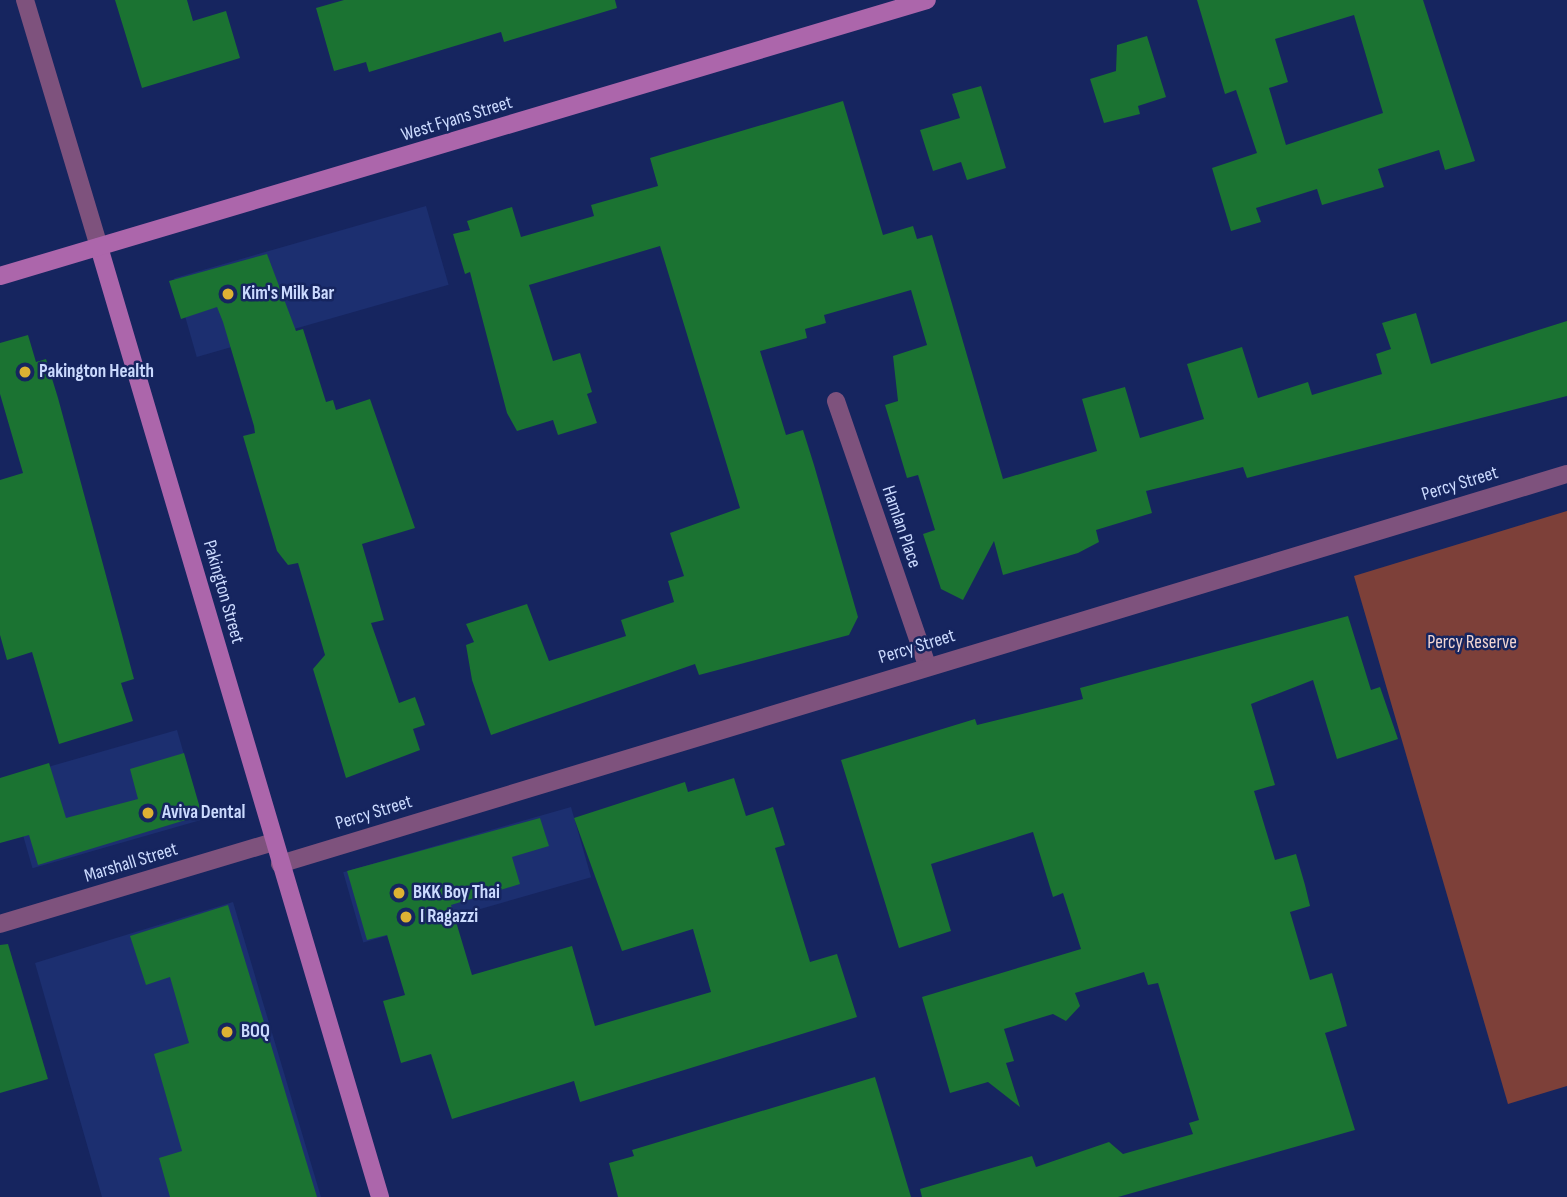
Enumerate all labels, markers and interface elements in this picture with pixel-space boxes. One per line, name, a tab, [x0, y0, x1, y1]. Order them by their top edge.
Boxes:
street label: West Fyans Street	[399, 91, 515, 147]
place label: Kim's Milk Bar	[242, 283, 334, 305]
marker: Kim's Milk Bar	[220, 286, 236, 302]
place label: Pakington Health	[39, 361, 154, 383]
marker: Pakington Health	[17, 364, 33, 380]
street label: Percy Street	[1419, 462, 1501, 506]
street label: Hamlan Place	[876, 483, 926, 571]
street label: Pakington Street	[197, 538, 249, 646]
street label: Percy Street	[876, 625, 958, 669]
park label: Percy Reserve	[1427, 632, 1517, 654]
street label: Percy Street	[333, 791, 415, 835]
place label: Aviva Dental	[162, 802, 245, 824]
marker: Aviva Dental	[140, 805, 156, 821]
street label: Marshall Street	[82, 838, 180, 888]
place label: BKK Boy Thai	[413, 882, 500, 904]
marker: BKK Boy Thai	[391, 885, 407, 901]
place label: I Ragazzi	[420, 906, 478, 928]
marker: I Ragazzi	[398, 909, 414, 925]
place label: BOQ	[241, 1021, 270, 1043]
marker: BOQ	[219, 1024, 235, 1040]

